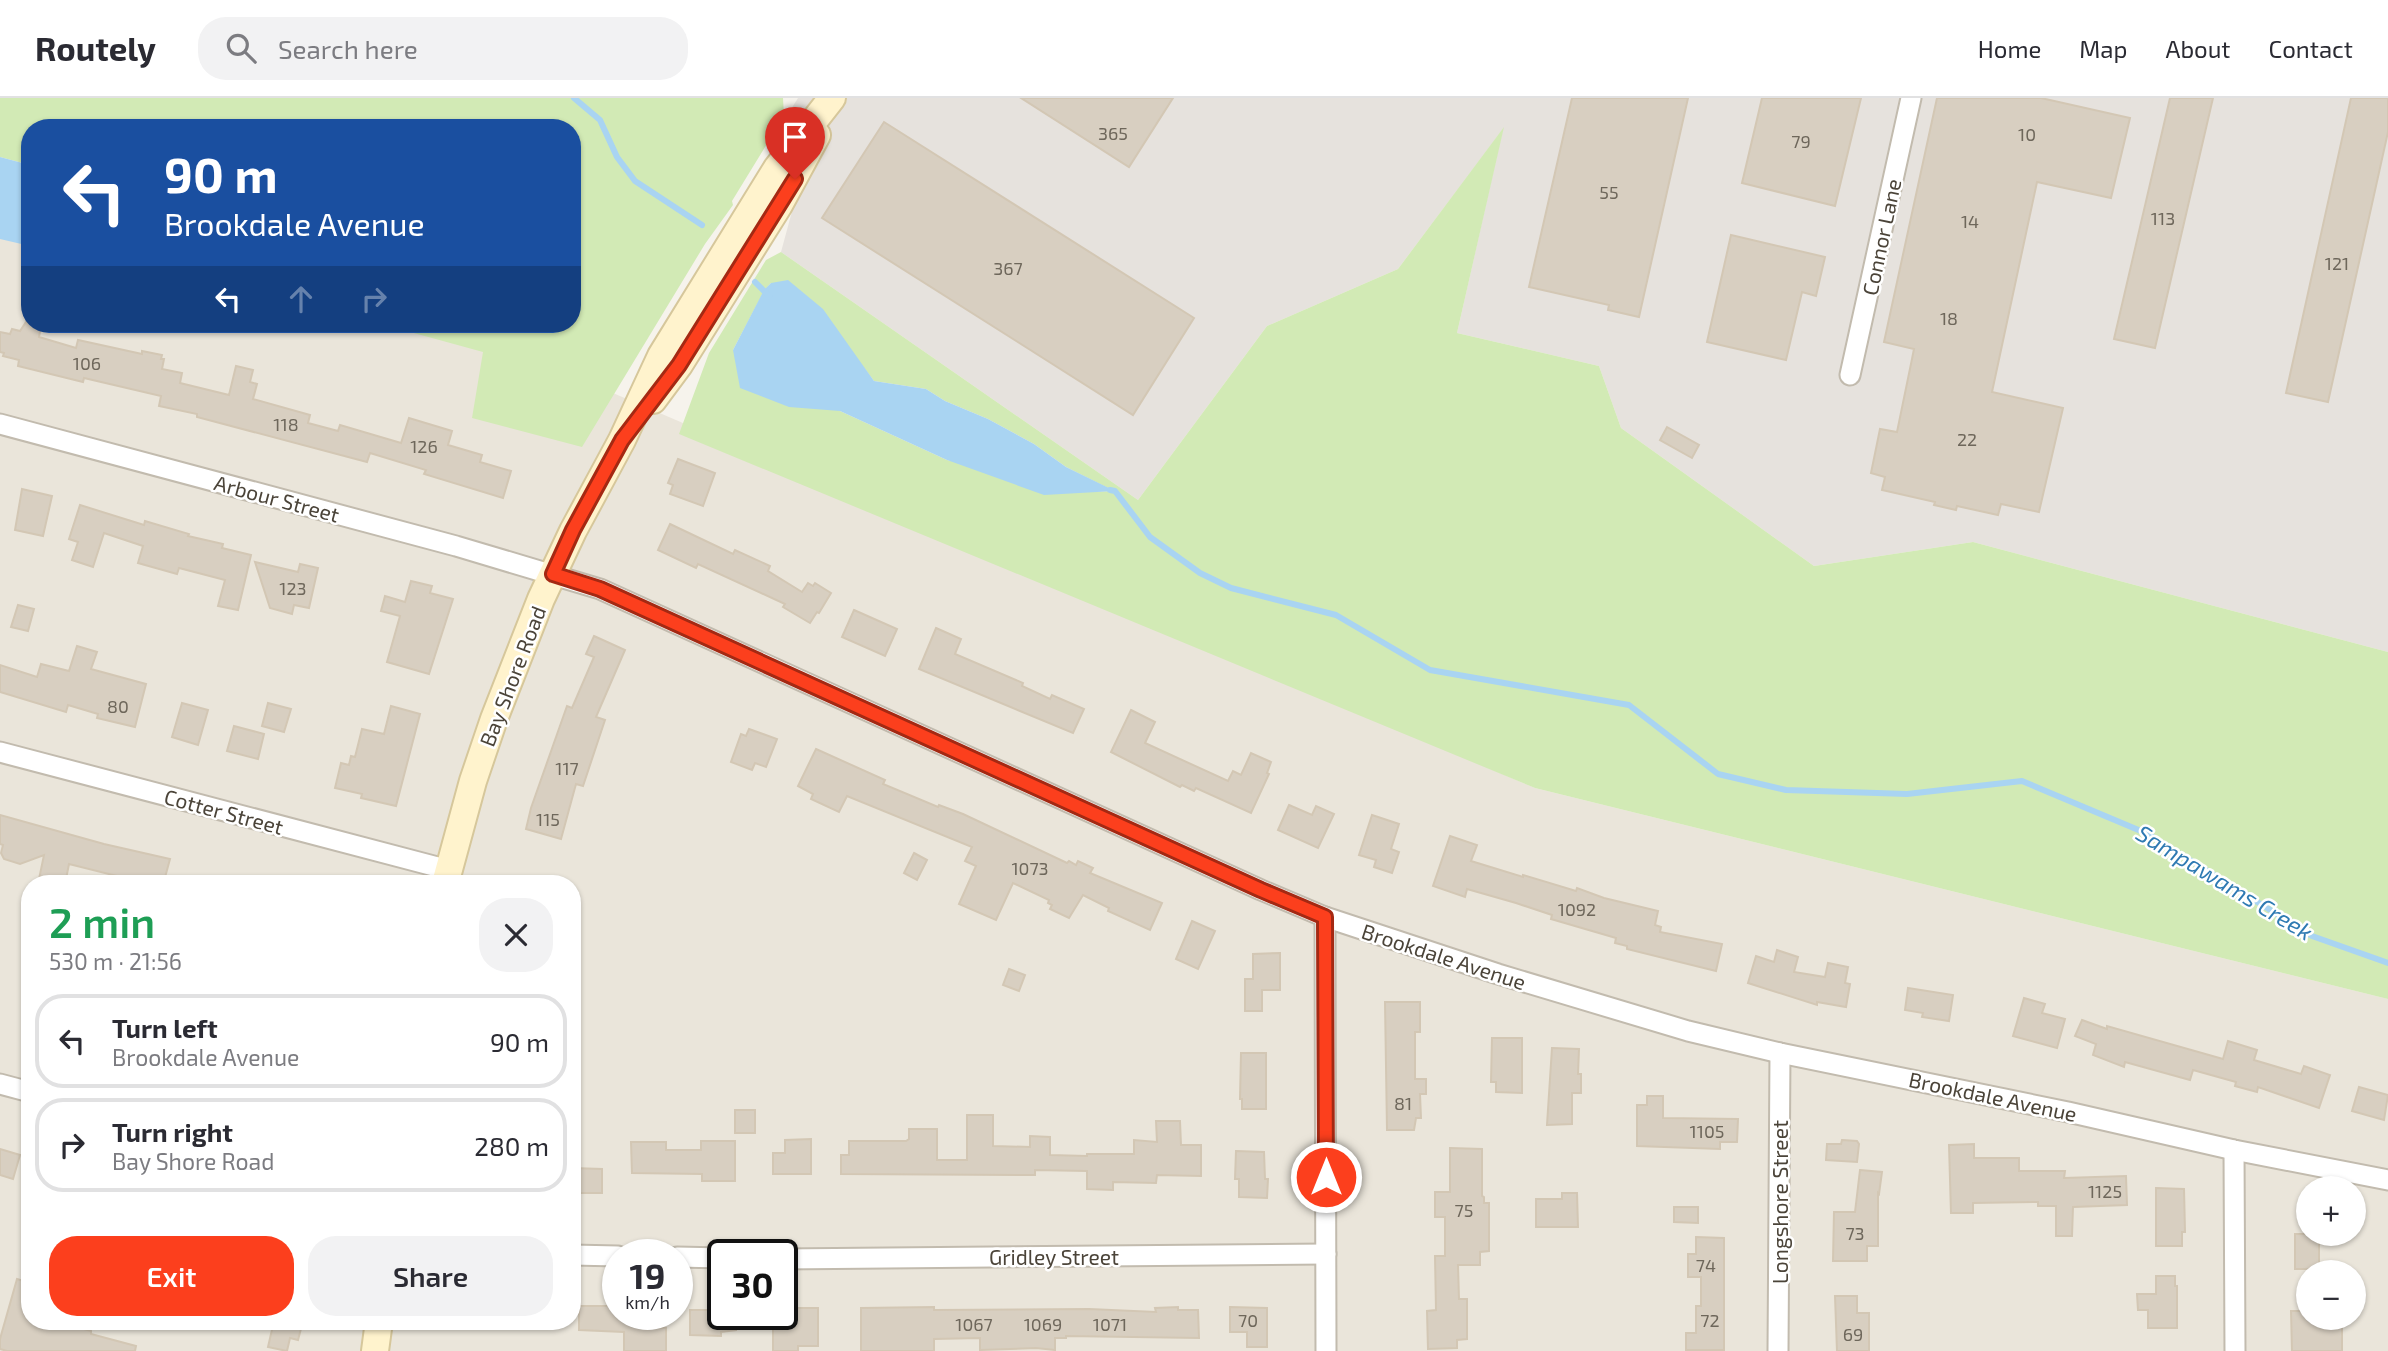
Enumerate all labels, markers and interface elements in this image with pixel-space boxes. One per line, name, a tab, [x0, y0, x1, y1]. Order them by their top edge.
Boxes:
search box	[198, 17, 688, 80]
text: Routely	[35, 28, 156, 68]
icon: search	[222, 29, 260, 67]
text: Search here	[278, 33, 418, 64]
text: Home	[1978, 34, 2041, 63]
text: Map	[2079, 34, 2127, 63]
text: About	[2165, 34, 2231, 63]
text: Contact	[2269, 34, 2353, 63]
pin	[765, 107, 825, 179]
icon: arrive	[776, 118, 814, 156]
house number: 365	[1098, 122, 1128, 144]
house number: 10	[2018, 123, 2036, 145]
house number: 79	[1791, 130, 1811, 152]
text: 90 m	[164, 144, 278, 203]
icon: left	[49, 147, 140, 238]
street label: Connor Lane	[1856, 176, 1906, 298]
house number: 55	[1599, 181, 1619, 203]
text: Brookdale Avenue	[164, 204, 425, 242]
house number: 113	[2151, 207, 2175, 229]
house number: 14	[1961, 210, 1979, 232]
house number: 121	[2325, 252, 2349, 274]
house number: 367	[993, 257, 1023, 279]
icon: left	[209, 280, 247, 318]
icon: ahead	[282, 280, 320, 318]
icon: right	[355, 280, 393, 318]
house number: 18	[1940, 307, 1958, 329]
house number: 106	[73, 352, 101, 374]
house number: 118	[273, 413, 299, 435]
house number: 22	[1957, 428, 1977, 450]
house number: 126	[410, 435, 438, 457]
street label: Arbour Street	[212, 469, 342, 527]
house number: 123	[279, 577, 307, 599]
street label: Bay Shore Road	[474, 602, 550, 750]
house number: 80	[107, 695, 129, 717]
house number: 117	[555, 757, 579, 779]
street label: Cotter Street	[162, 783, 286, 839]
house number: 115	[536, 808, 560, 830]
water label: Sampawams Creek	[2132, 818, 2318, 946]
house number: 1073	[1011, 857, 1049, 879]
text: 2 min	[49, 896, 155, 946]
button: close	[479, 898, 553, 972]
house number: 1092	[1558, 898, 1596, 920]
street label: Brookdale Avenue	[1359, 918, 1529, 994]
text: 530 m · 21:56	[49, 947, 182, 975]
text: Turn left	[112, 1012, 218, 1043]
icon: left	[53, 1022, 91, 1060]
text: 90 m	[490, 1026, 549, 1057]
text: Brookdale Avenue	[112, 1043, 299, 1071]
street label: Brookdale Avenue	[1907, 1066, 2079, 1126]
house number: 81	[1394, 1092, 1412, 1114]
text: Turn right	[112, 1116, 233, 1147]
house number: 1105	[1690, 1120, 1724, 1142]
street label: Longshore Street	[1767, 1120, 1792, 1284]
icon: right	[53, 1126, 91, 1164]
text: 280 m	[474, 1130, 549, 1161]
position arrow	[1289, 1140, 1363, 1214]
text: Bay Shore Road	[112, 1147, 274, 1175]
map controls	[2296, 1176, 2366, 1330]
button: +	[2296, 1176, 2366, 1246]
house number: 1125	[2088, 1180, 2122, 1202]
house number: 75	[1455, 1199, 1473, 1221]
house number: 73	[1845, 1222, 1865, 1244]
button: Exit	[49, 1236, 294, 1316]
button: Share	[308, 1236, 553, 1316]
speed limit sign: 30	[707, 1239, 798, 1330]
street label: Gridley Street	[989, 1244, 1119, 1269]
text: 19	[630, 1254, 665, 1296]
house number: 74	[1696, 1254, 1716, 1276]
button: −	[2296, 1260, 2366, 1330]
text: km/h	[625, 1291, 670, 1313]
house number: 70	[1238, 1309, 1258, 1331]
house number: 72	[1700, 1309, 1720, 1331]
house number: 1067	[955, 1313, 993, 1335]
house number: 1069	[1024, 1313, 1062, 1335]
house number: 1071	[1093, 1313, 1127, 1335]
house number: 69	[1843, 1323, 1863, 1345]

